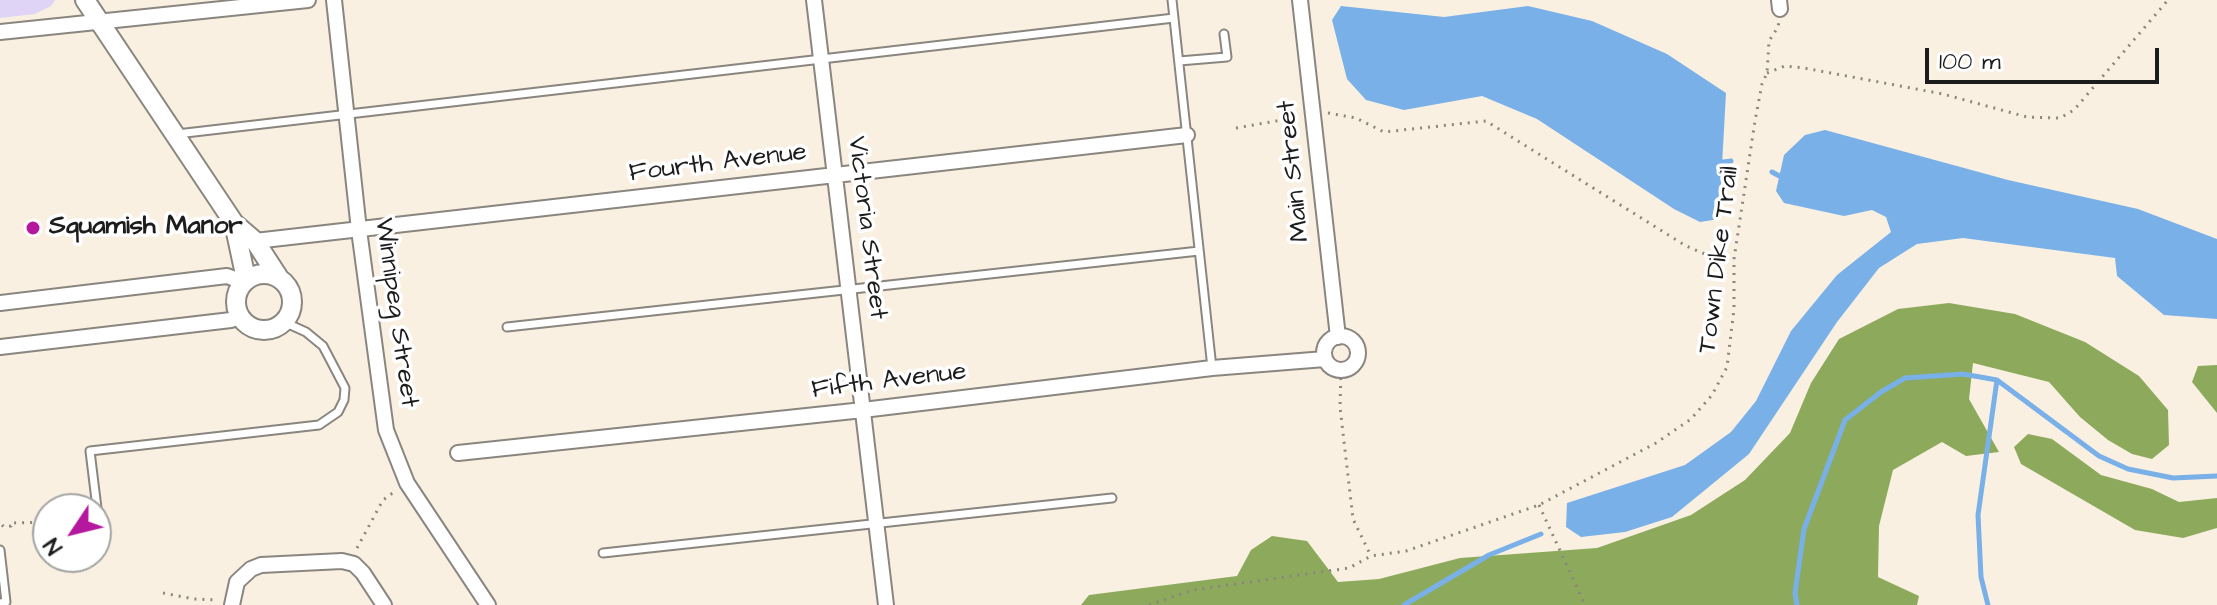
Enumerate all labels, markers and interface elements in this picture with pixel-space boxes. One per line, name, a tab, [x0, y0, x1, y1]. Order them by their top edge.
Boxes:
scale bar	[1929, 32, 2163, 82]
text: 100 m	[1939, 45, 2001, 79]
street label: Main Street	[1272, 99, 1318, 243]
street label: Victoria Street	[839, 135, 893, 321]
street label: Fourth Avenue	[628, 138, 808, 190]
street label: Town Dike Trail	[1693, 165, 1747, 355]
place label: Squamish Manor	[49, 212, 243, 244]
street label: Winnipeg Street	[366, 216, 424, 410]
marker: Squamish Manor	[24, 219, 42, 237]
street label: Fifth Avenue	[810, 357, 968, 407]
north arrow	[32, 493, 112, 573]
text: N	[37, 531, 70, 560]

